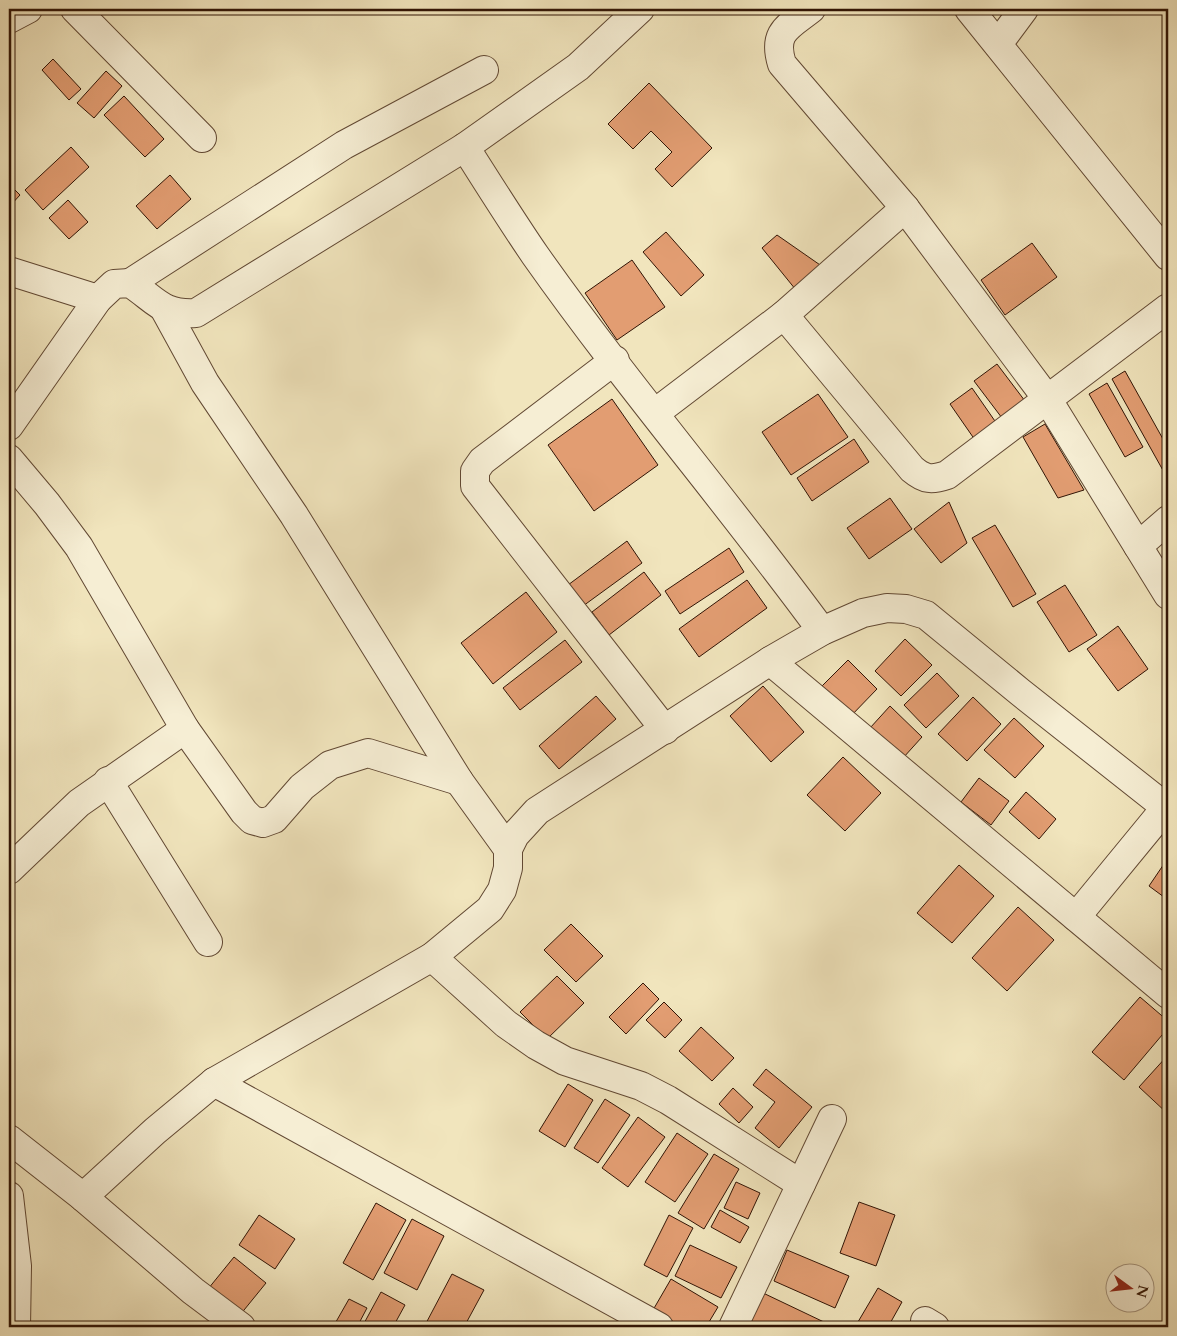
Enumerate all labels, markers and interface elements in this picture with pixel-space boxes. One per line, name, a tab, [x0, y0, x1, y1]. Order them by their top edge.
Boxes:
north arrow	[1104, 1264, 1154, 1314]
text: N	[1131, 1283, 1153, 1300]

